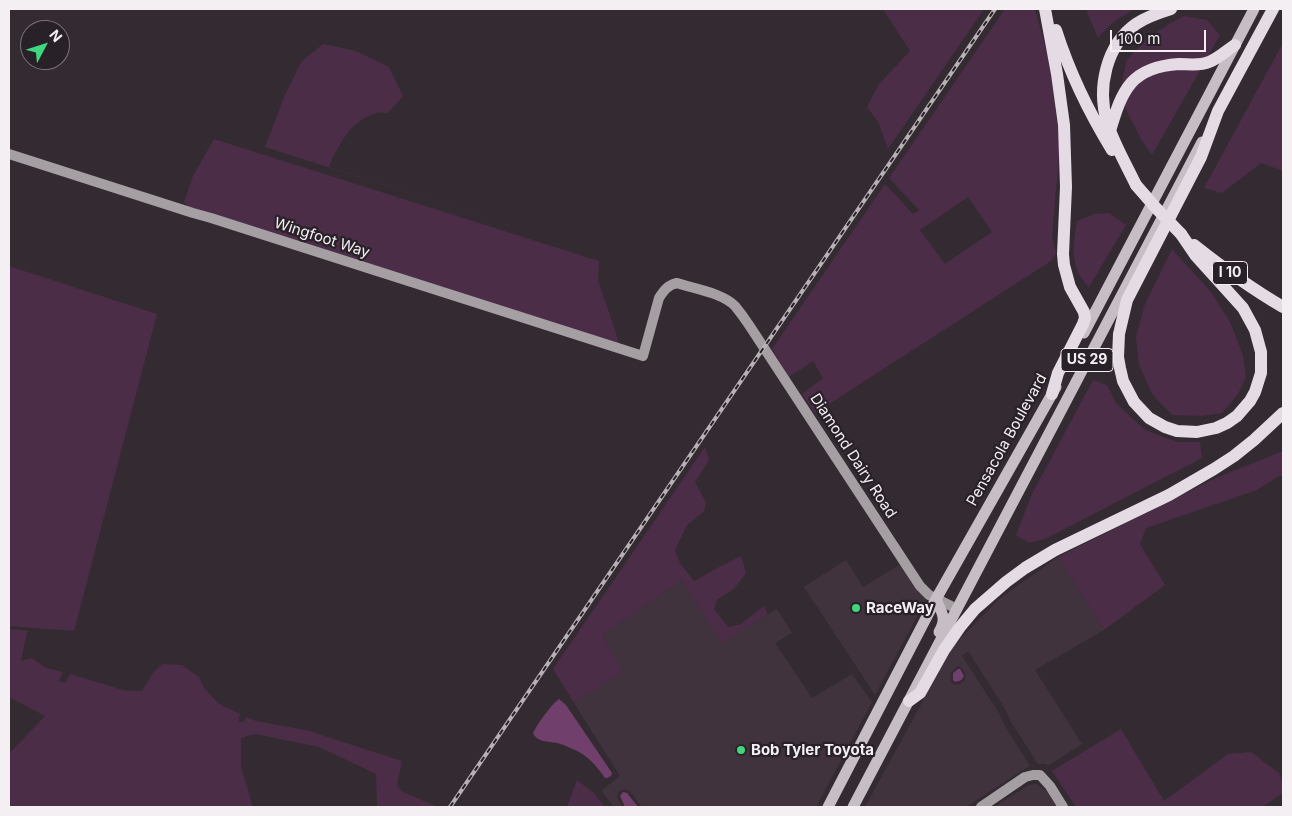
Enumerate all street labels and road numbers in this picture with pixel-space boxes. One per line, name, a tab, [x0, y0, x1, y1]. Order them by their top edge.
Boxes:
street label: Wingfoot Way	[272, 214, 372, 262]
road number: I 10	[1212, 262, 1248, 284]
road number: US 29	[1061, 348, 1113, 372]
street label: Pensacola Boulevard	[963, 371, 1051, 509]
street label: Diamond Dairy Road	[806, 390, 900, 522]

